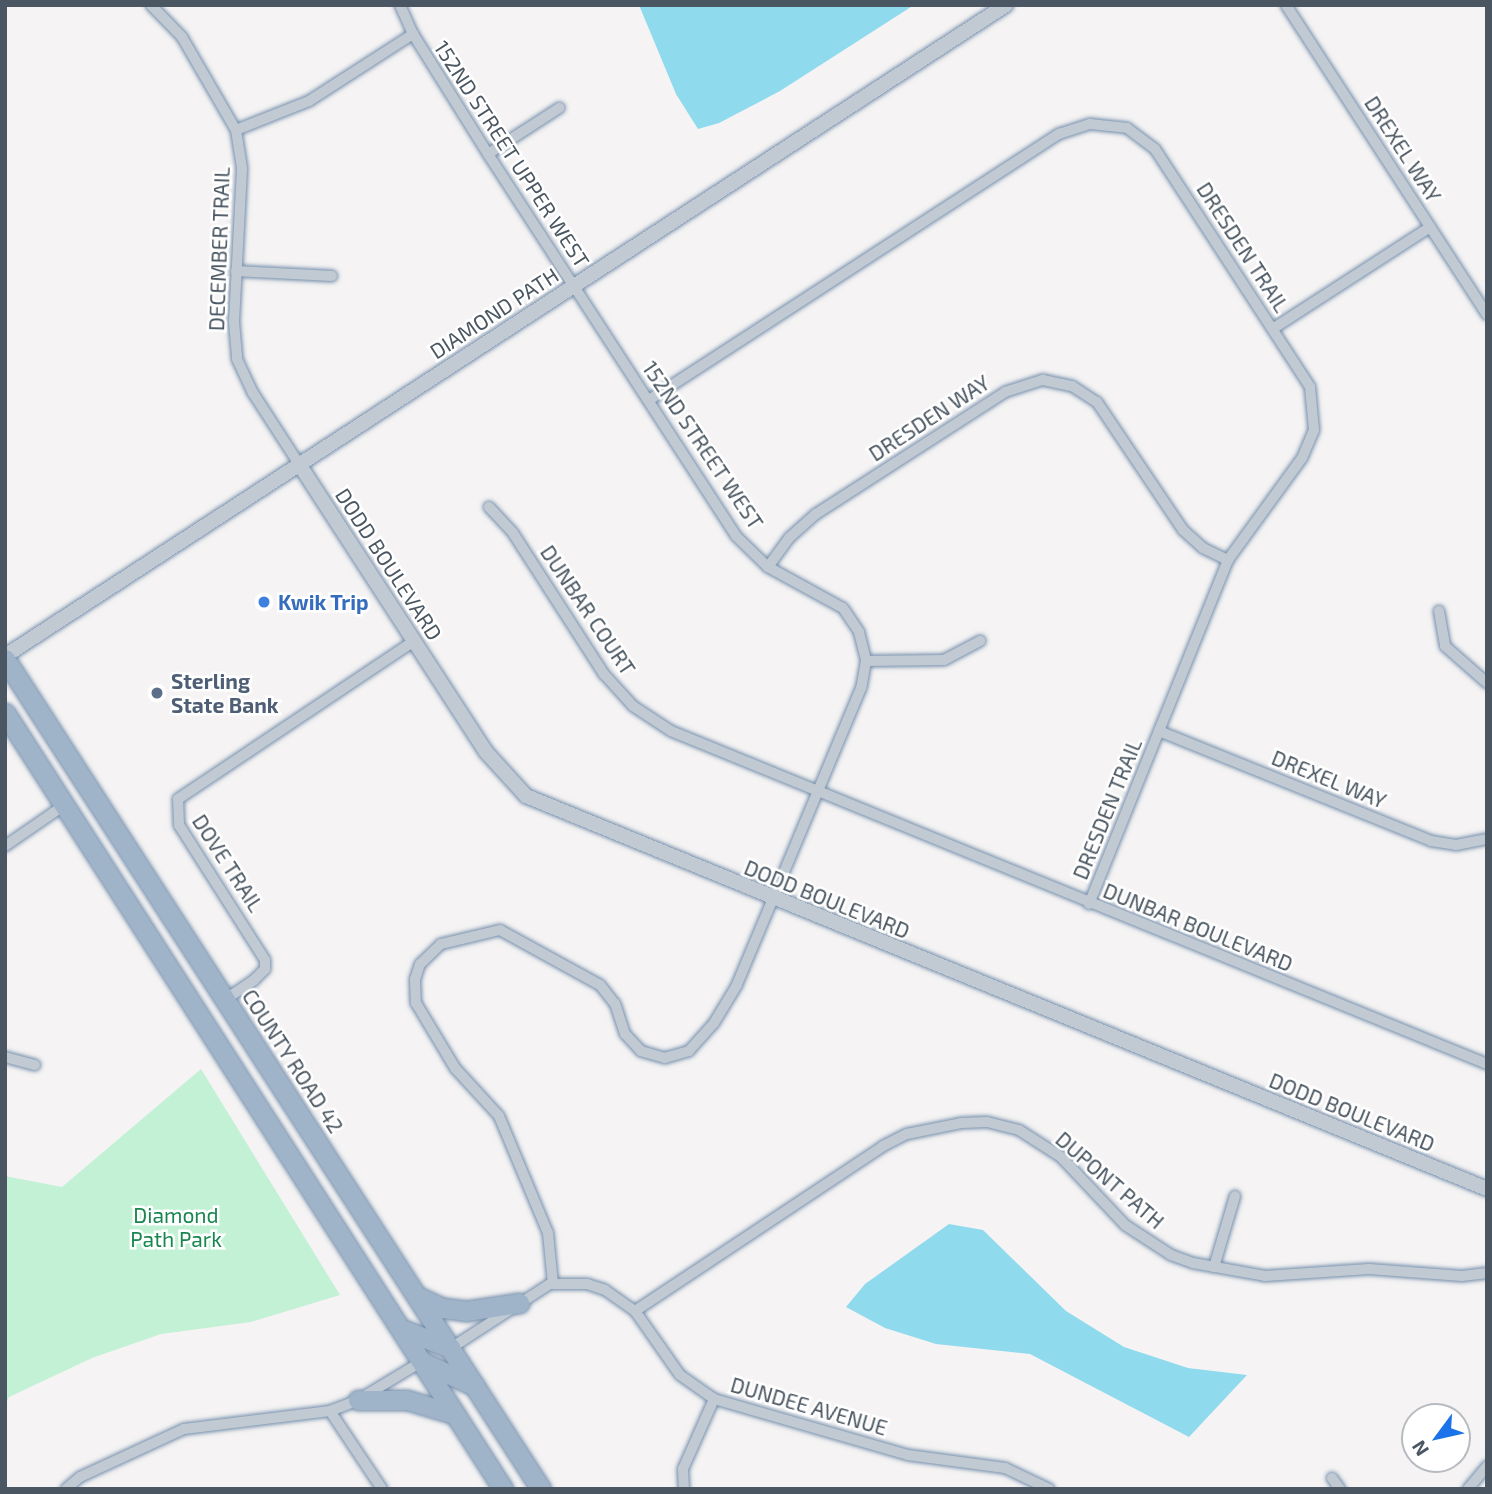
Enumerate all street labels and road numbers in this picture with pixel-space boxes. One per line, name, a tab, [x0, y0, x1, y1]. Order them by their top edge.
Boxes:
street label: 152ND STREET UPPER WEST	[429, 36, 595, 272]
street label: DREXEL WAY	[1359, 91, 1447, 207]
street label: DECEMBER TRAIL	[204, 166, 234, 332]
street label: DRESDEN TRAIL	[1192, 177, 1294, 317]
street label: DIAMOND PATH	[425, 262, 563, 364]
street label: 152ND STREET WEST	[637, 356, 769, 534]
street label: DRESDEN WAY	[864, 370, 994, 466]
street label: DODD BOULEVARD	[330, 483, 448, 645]
street label: DUNBAR COURT	[535, 540, 641, 680]
street label: DRESDEN TRAIL	[1067, 735, 1147, 883]
street label: DREXEL WAY	[1268, 744, 1390, 814]
street label: DOVE TRAIL	[187, 809, 269, 917]
street label: DODD BOULEVARD	[741, 854, 913, 944]
street label: DUNBAR BOULEVARD	[1100, 877, 1296, 977]
street label: COUNTY ROAD 42	[237, 984, 349, 1138]
street label: DODD BOULEVARD	[1266, 1067, 1438, 1157]
street label: DUPONT PATH	[1051, 1126, 1169, 1234]
street label: DUNDEE AVENUE	[728, 1372, 890, 1440]

